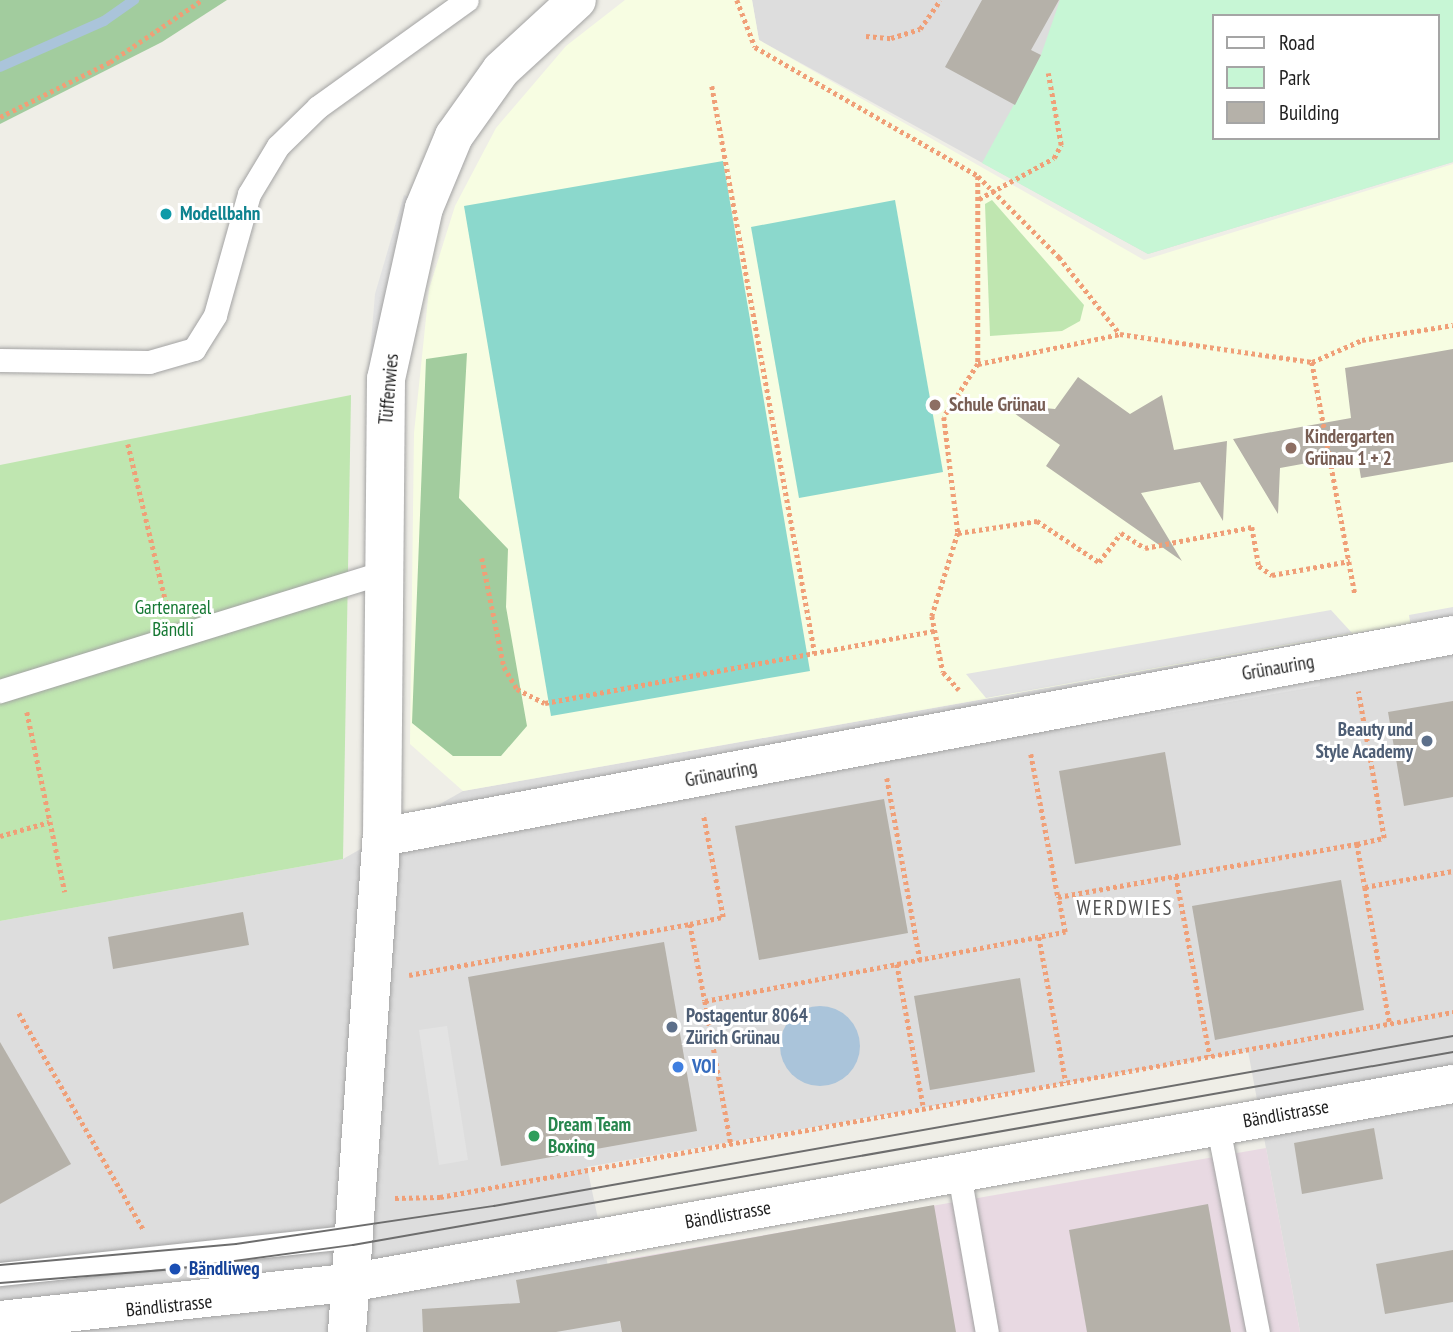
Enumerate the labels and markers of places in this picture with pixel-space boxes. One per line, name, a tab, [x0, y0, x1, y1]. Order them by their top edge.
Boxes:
place label: Modellbahn	[180, 203, 260, 225]
marker: Modellbahn	[158, 206, 174, 222]
place label: Schule Grünau	[949, 394, 1046, 416]
marker: Schule Grünau	[927, 397, 943, 413]
place label: Kindergarten Grünau 1 + 2	[1305, 426, 1394, 470]
marker: Kindergarten Grünau 1 + 2	[1283, 440, 1299, 456]
place label: Beauty und Style Academy	[1315, 719, 1413, 763]
marker: Beauty und Style Academy	[1419, 733, 1435, 749]
place label: Postagentur 8064 Zürich Grünau	[686, 1005, 808, 1049]
marker: Postagentur 8064 Zürich Grünau	[664, 1019, 680, 1035]
place label: VOI	[692, 1056, 716, 1078]
marker: VOI	[670, 1059, 686, 1075]
place label: Dream Team Boxing	[548, 1114, 632, 1158]
marker: Dream Team Boxing	[526, 1128, 542, 1144]
place label: Bändliweg	[189, 1258, 260, 1280]
marker: Bändliweg	[167, 1261, 183, 1277]

